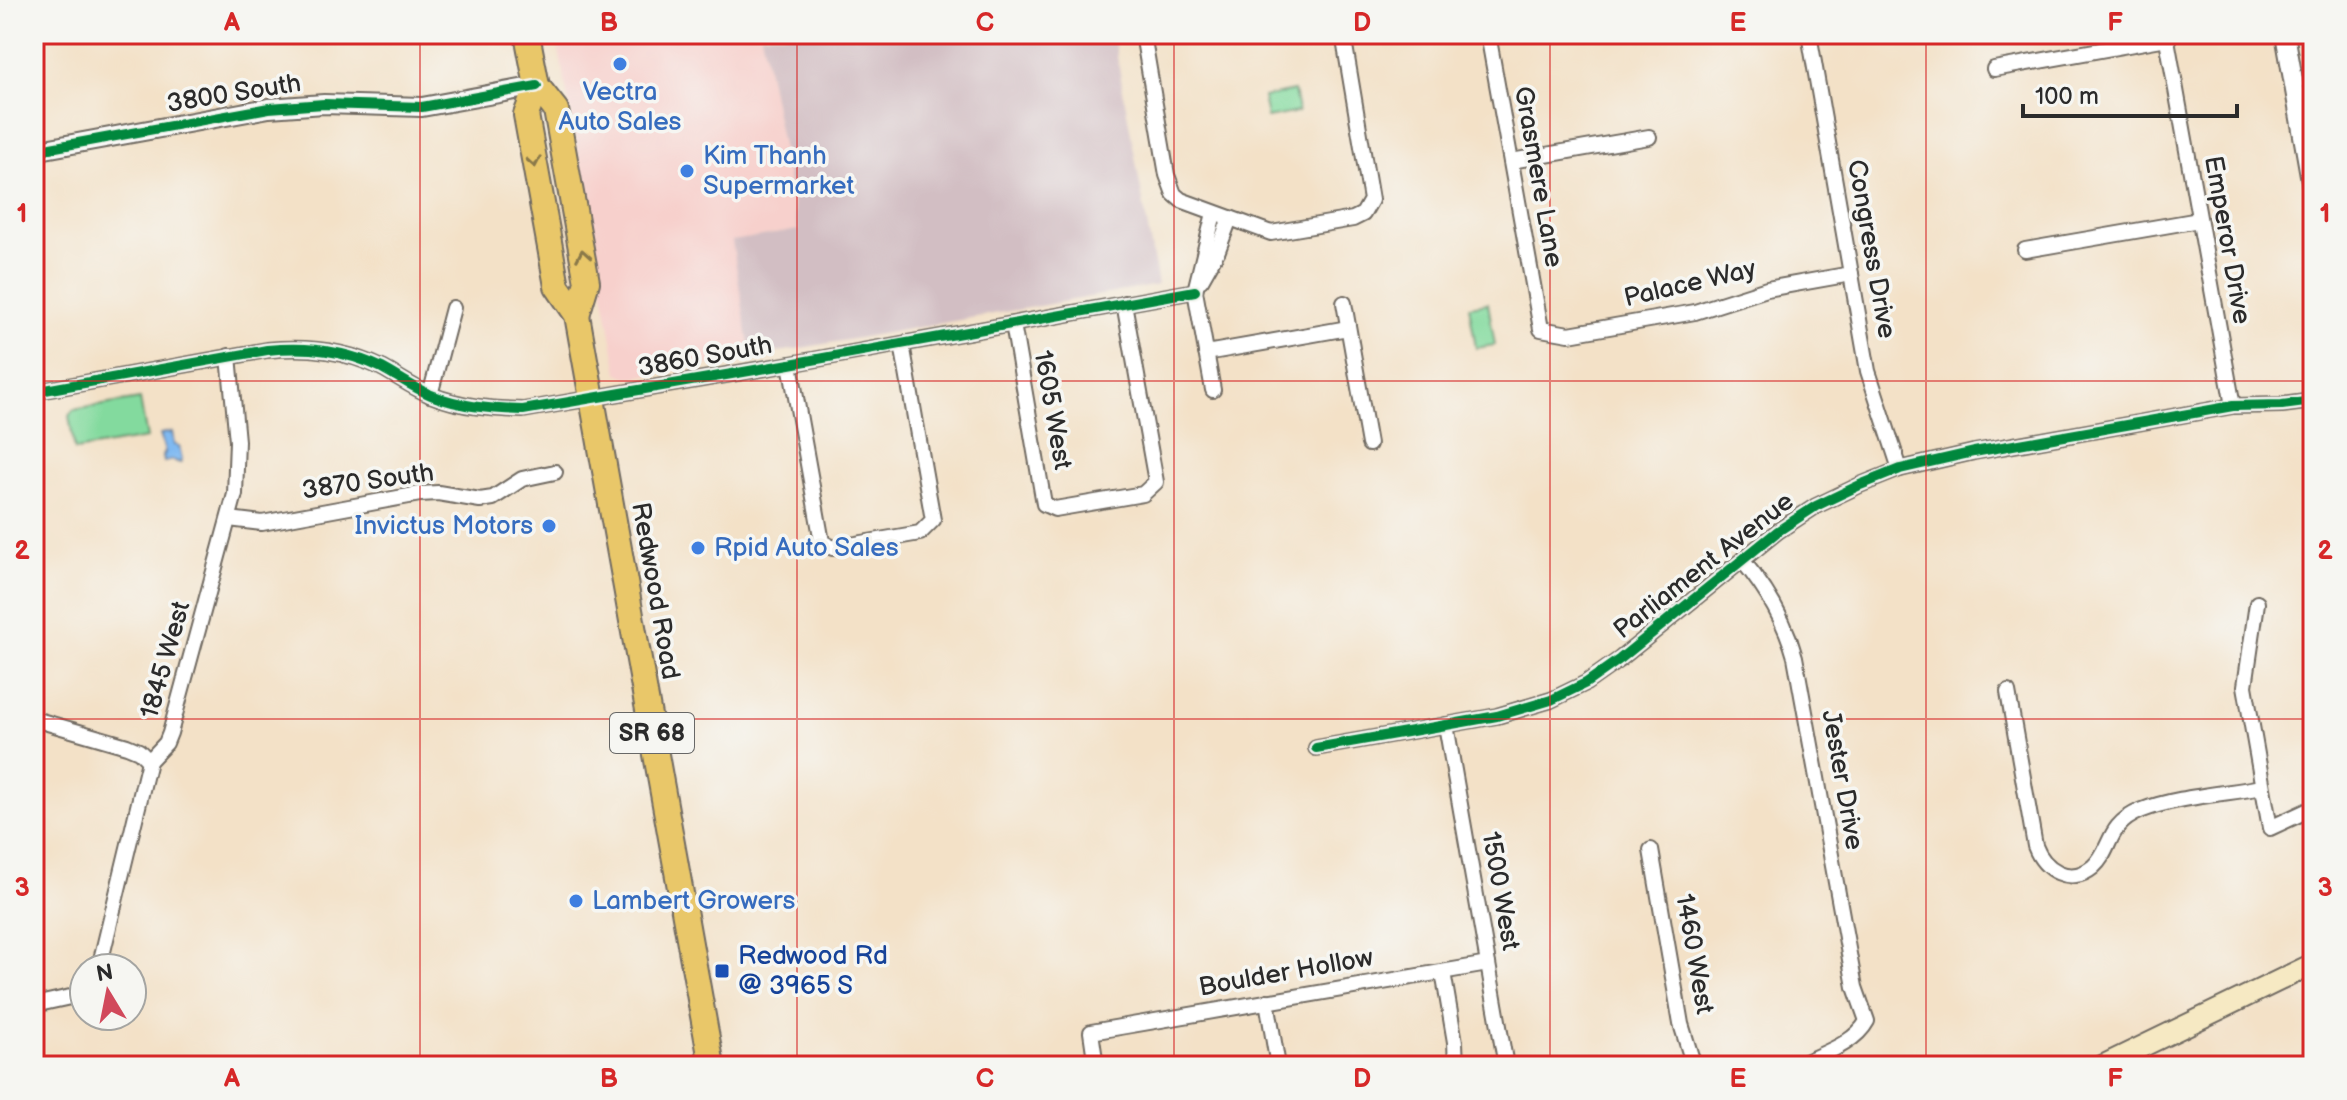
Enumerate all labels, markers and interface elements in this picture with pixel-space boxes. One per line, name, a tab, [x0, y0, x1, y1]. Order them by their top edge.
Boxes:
text: A	[223, 8, 240, 39]
text: B	[600, 8, 618, 39]
text: C	[976, 8, 994, 39]
text: D	[1353, 8, 1371, 39]
text: E	[1730, 8, 1747, 39]
text: F	[2107, 8, 2123, 39]
marker: Vectra Auto Sales	[611, 55, 629, 73]
street label: 3800 South	[165, 68, 303, 120]
scale bar	[2023, 68, 2237, 118]
place label: Vectra Auto Sales	[559, 77, 682, 138]
text: 100 m	[2035, 82, 2099, 111]
street label: Grasmere Lane	[1507, 84, 1569, 270]
place label: Kim Thanh Supermarket	[703, 141, 854, 202]
street label: Emperor Drive	[2197, 153, 2257, 327]
one-way arrow	[525, 155, 542, 168]
street label: Congress Drive	[1840, 157, 1902, 341]
marker: Kim Thanh Supermarket	[678, 162, 696, 180]
text: 1	[17, 199, 27, 230]
text: 1	[2320, 199, 2330, 230]
one-way arrow	[575, 248, 592, 262]
street label: Palace Way	[1621, 254, 1759, 314]
street label: 3860 South	[635, 330, 775, 384]
street label: 1605 West	[1026, 348, 1078, 472]
street label: 3870 South	[300, 457, 436, 507]
street label: Parliament Avenue	[1608, 486, 1800, 646]
street label: Redwood Road	[624, 500, 686, 682]
place label: Invictus Motors	[355, 511, 533, 542]
marker: Invictus Motors	[540, 517, 558, 535]
place label: Rpid Auto Sales	[714, 533, 899, 564]
text: 2	[14, 536, 30, 567]
text: 2	[2317, 536, 2333, 567]
marker: Rpid Auto Sales	[689, 539, 707, 557]
street label: 1845 West	[134, 598, 198, 722]
street label: Jester Drive	[1814, 708, 1870, 852]
road number: SR 68	[610, 713, 694, 753]
street label: 1500 West	[1474, 829, 1526, 953]
text: 3	[14, 873, 30, 904]
text: 3	[2317, 873, 2333, 904]
place label: Lambert Growers	[592, 886, 795, 917]
street label: 1460 West	[1668, 891, 1720, 1017]
marker: Lambert Growers	[567, 892, 585, 910]
place label: Redwood Rd @ 3965 S	[738, 941, 888, 1002]
street label: Boulder Hollow	[1196, 942, 1376, 1004]
north arrow	[68, 952, 148, 1032]
text: N	[94, 959, 115, 989]
marker: Redwood Rd @ 3965 S	[713, 962, 731, 980]
text: A	[223, 1064, 240, 1095]
text: B	[600, 1064, 618, 1095]
text: C	[976, 1064, 994, 1095]
text: D	[1353, 1064, 1371, 1095]
text: E	[1730, 1064, 1747, 1095]
text: F	[2107, 1064, 2123, 1095]

